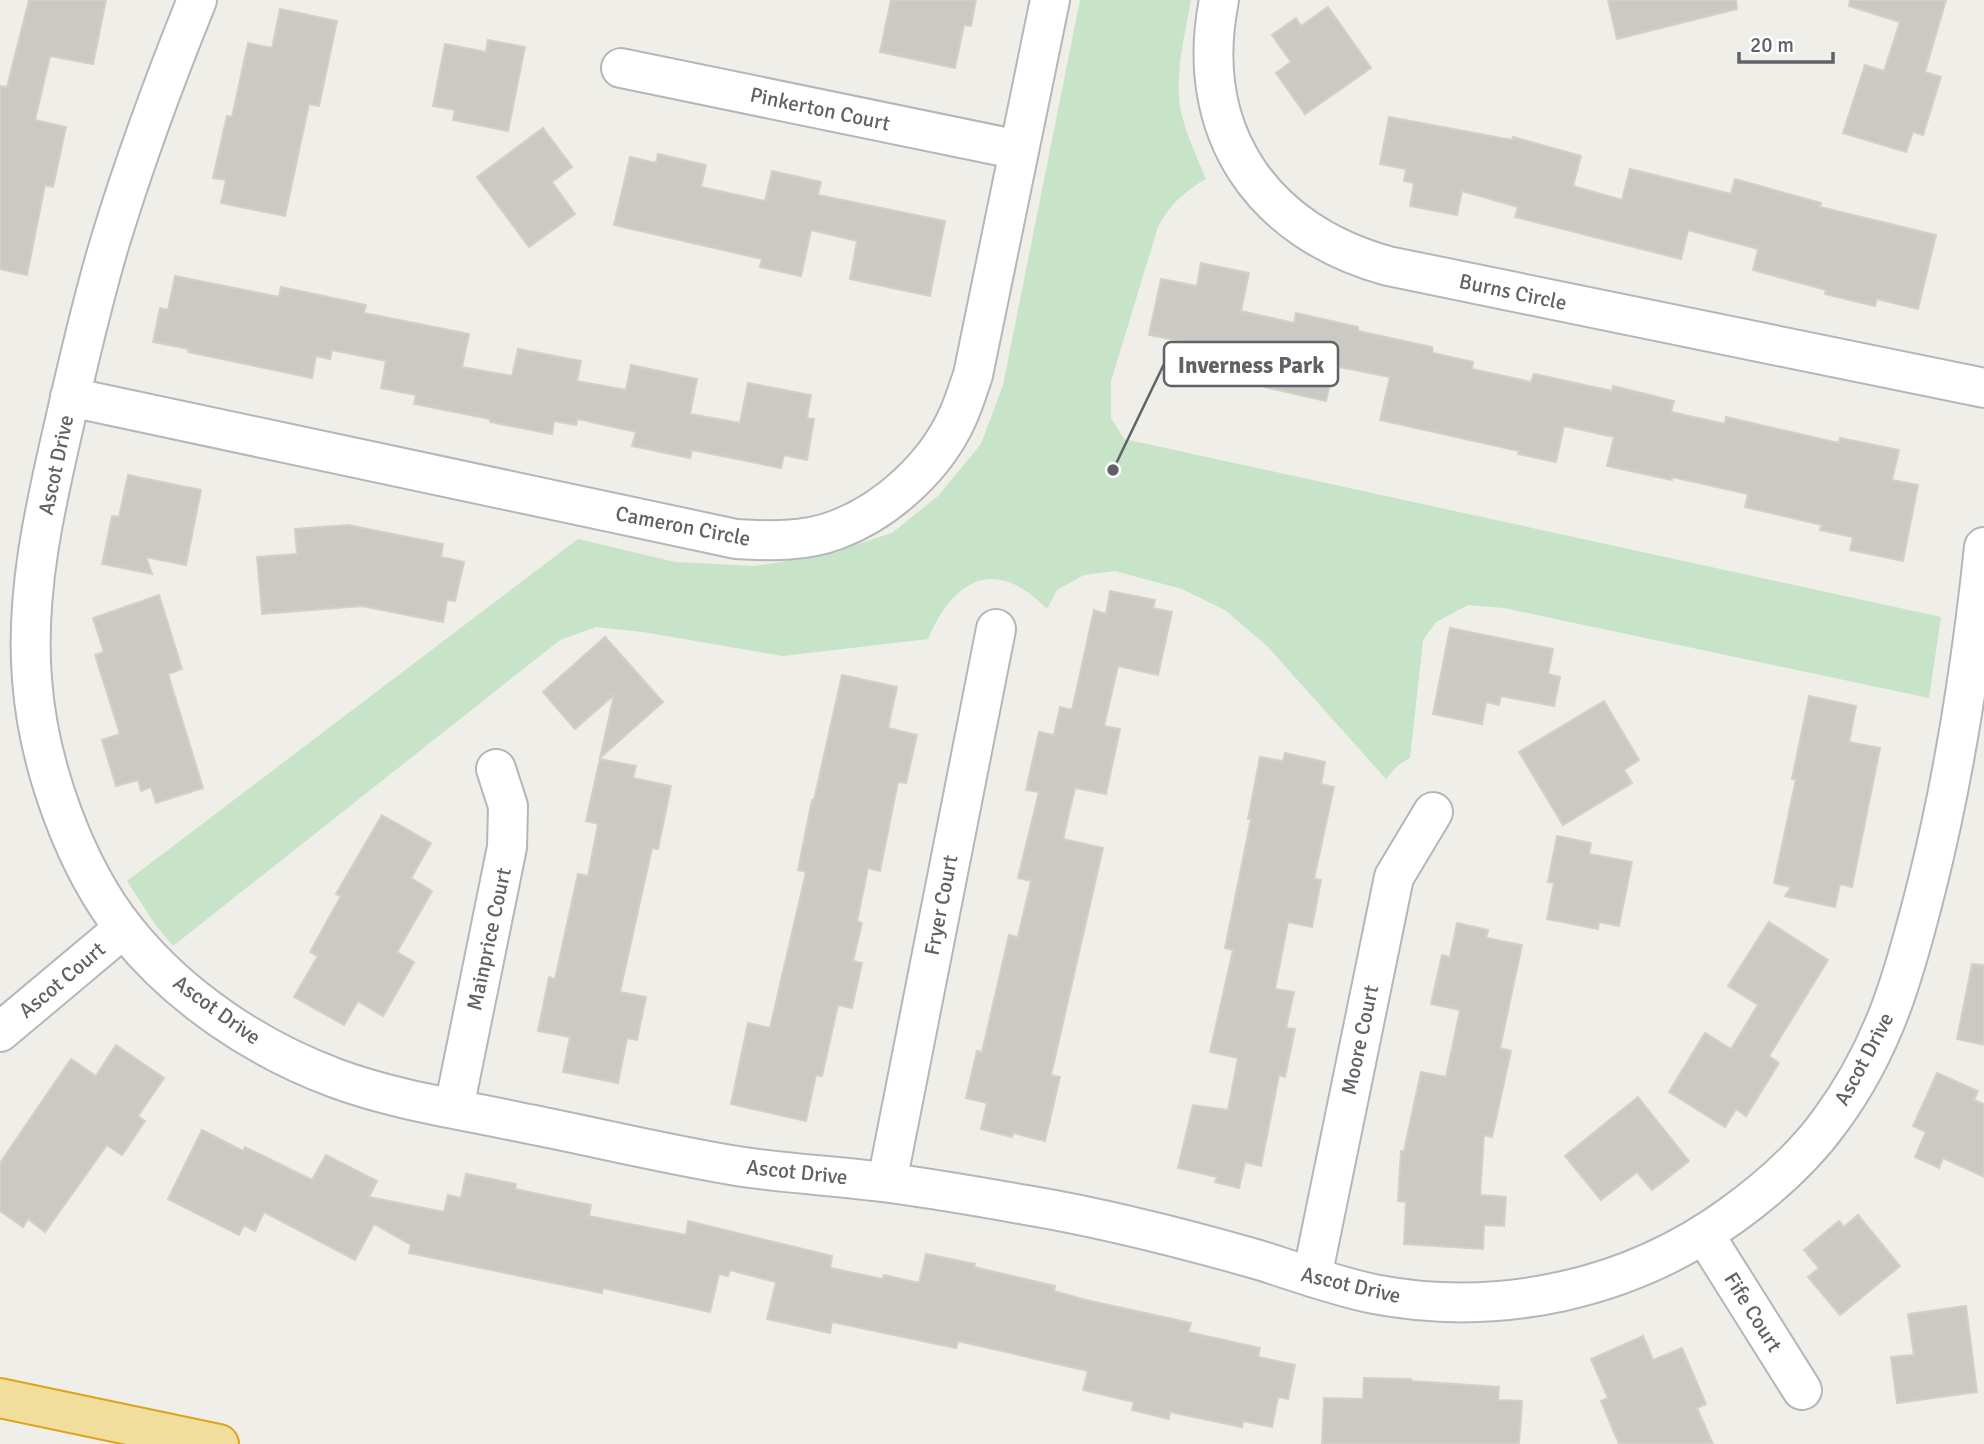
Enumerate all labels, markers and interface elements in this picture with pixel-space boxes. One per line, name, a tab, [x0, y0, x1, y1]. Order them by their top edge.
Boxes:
scale bar	[1739, 21, 1834, 65]
text: 20 m	[1750, 32, 1794, 58]
street label: Pinkerton Court	[748, 81, 892, 137]
street label: Burns Circle	[1457, 268, 1569, 316]
callout: Inverness Park	[1164, 342, 1338, 386]
text: Inverness Park	[1178, 351, 1324, 380]
street label: Ascot Drive	[33, 413, 79, 517]
street label: Cameron Circle	[613, 500, 753, 552]
street label: Fryer Court	[919, 853, 963, 957]
street label: Mainprice Court	[461, 865, 517, 1013]
street label: Ascot Court	[13, 936, 111, 1024]
street label: Ascot Drive	[168, 970, 266, 1050]
street label: Moore Court	[1336, 983, 1384, 1097]
street label: Ascot Drive	[1829, 1008, 1899, 1110]
street label: Ascot Drive	[745, 1154, 849, 1190]
street label: Ascot Drive	[1299, 1261, 1403, 1309]
street label: Fife Court	[1718, 1267, 1788, 1357]

